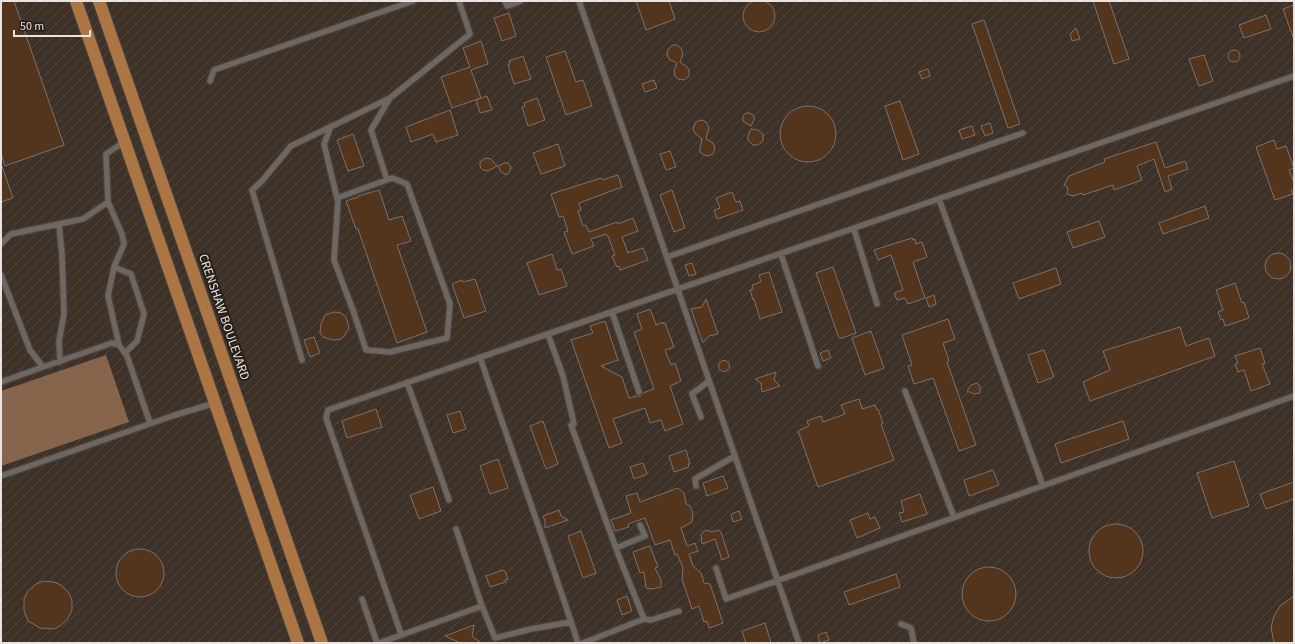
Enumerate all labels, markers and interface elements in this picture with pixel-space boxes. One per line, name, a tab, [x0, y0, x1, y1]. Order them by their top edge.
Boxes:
scale bar	[14, 12, 90, 38]
text: 50 m	[20, 18, 44, 35]
street label: CRENSHAW BOULEVARD	[194, 252, 254, 382]

